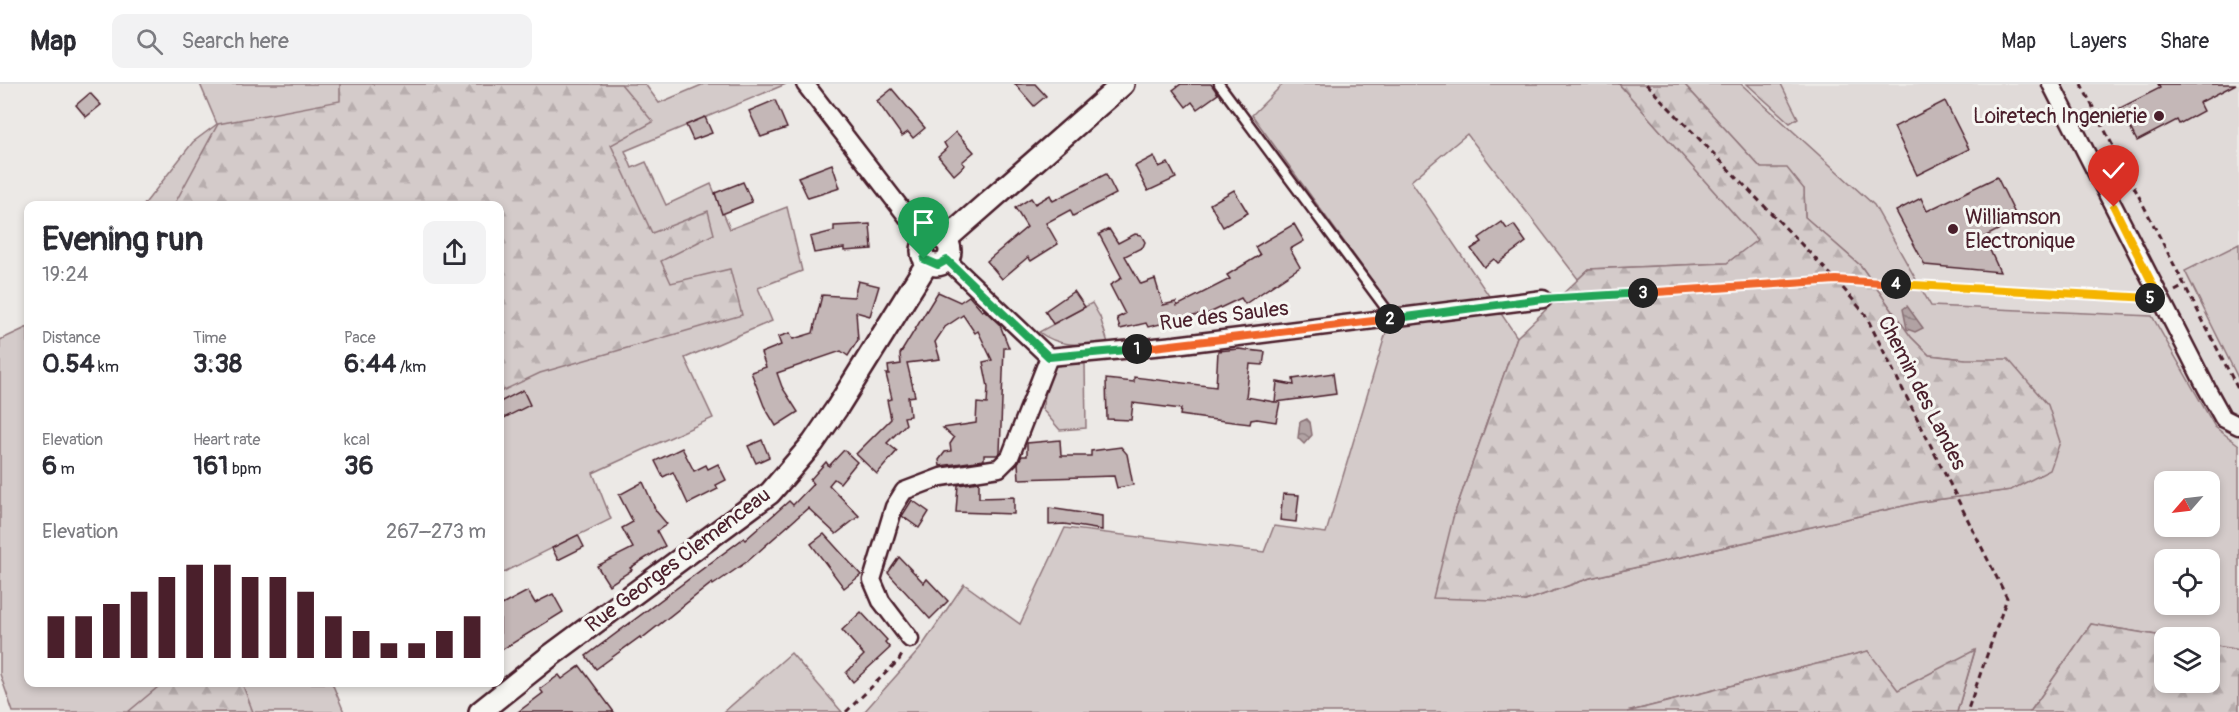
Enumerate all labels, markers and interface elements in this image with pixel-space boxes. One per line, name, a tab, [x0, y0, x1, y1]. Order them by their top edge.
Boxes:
search box	[112, 14, 532, 68]
text: Map	[30, 24, 76, 59]
icon: search	[133, 25, 166, 58]
text: Search here	[181, 27, 289, 55]
text: Map	[2001, 28, 2036, 55]
text: Layers	[2069, 28, 2127, 55]
text: Share	[2160, 28, 2209, 55]
place label: Loiretech Ingenierie	[1973, 103, 2148, 130]
marker: Loiretech Ingenierie	[2152, 109, 2166, 123]
pin	[2088, 145, 2139, 207]
icon: check	[2097, 154, 2130, 187]
pin	[898, 197, 949, 259]
place label: Williamson Electronique	[1965, 204, 2076, 255]
icon: arrive	[907, 206, 940, 239]
text: Evening run	[42, 219, 203, 260]
button: share	[423, 221, 486, 284]
marker: Williamson Electronique	[1946, 222, 1960, 236]
text: 19:24	[42, 262, 88, 287]
pin: 4	[1881, 269, 1911, 299]
text: 4	[1891, 274, 1901, 294]
pin: 3	[1628, 278, 1658, 308]
text: 3	[1639, 283, 1647, 303]
pin: 5	[2135, 283, 2165, 313]
text: 5	[2146, 288, 2154, 308]
street label: Rue des Saules	[1158, 295, 1290, 337]
pin: 2	[1375, 304, 1405, 334]
text: 2	[1386, 309, 1394, 329]
street label: Chemin des Landes	[1871, 311, 1973, 475]
text: Distance	[42, 328, 101, 348]
text: Time	[193, 328, 226, 348]
text: Pace	[344, 328, 376, 348]
pin: 1	[1122, 334, 1152, 364]
text: 1	[1134, 339, 1140, 359]
text: 0.54	[42, 348, 95, 380]
text: 3:38	[193, 348, 242, 380]
text: 6:44	[344, 348, 396, 380]
text: km	[95, 357, 119, 377]
text: /km	[396, 357, 426, 377]
text: Elevation	[42, 430, 103, 450]
text: Heart rate	[193, 430, 260, 450]
text: kcal	[344, 430, 370, 450]
text: 6	[42, 450, 57, 482]
text: 161	[193, 450, 228, 482]
text: 36	[344, 450, 374, 482]
text: m	[57, 459, 75, 479]
text: bpm	[228, 459, 262, 479]
north arrow	[2154, 471, 2220, 537]
map controls	[2154, 471, 2220, 693]
street label: Rue Georges Clemenceau	[580, 482, 776, 638]
text: Elevation	[42, 519, 118, 544]
text: 267–273 m	[386, 519, 486, 544]
button: locate	[2154, 549, 2220, 615]
button: layers	[2154, 627, 2220, 693]

